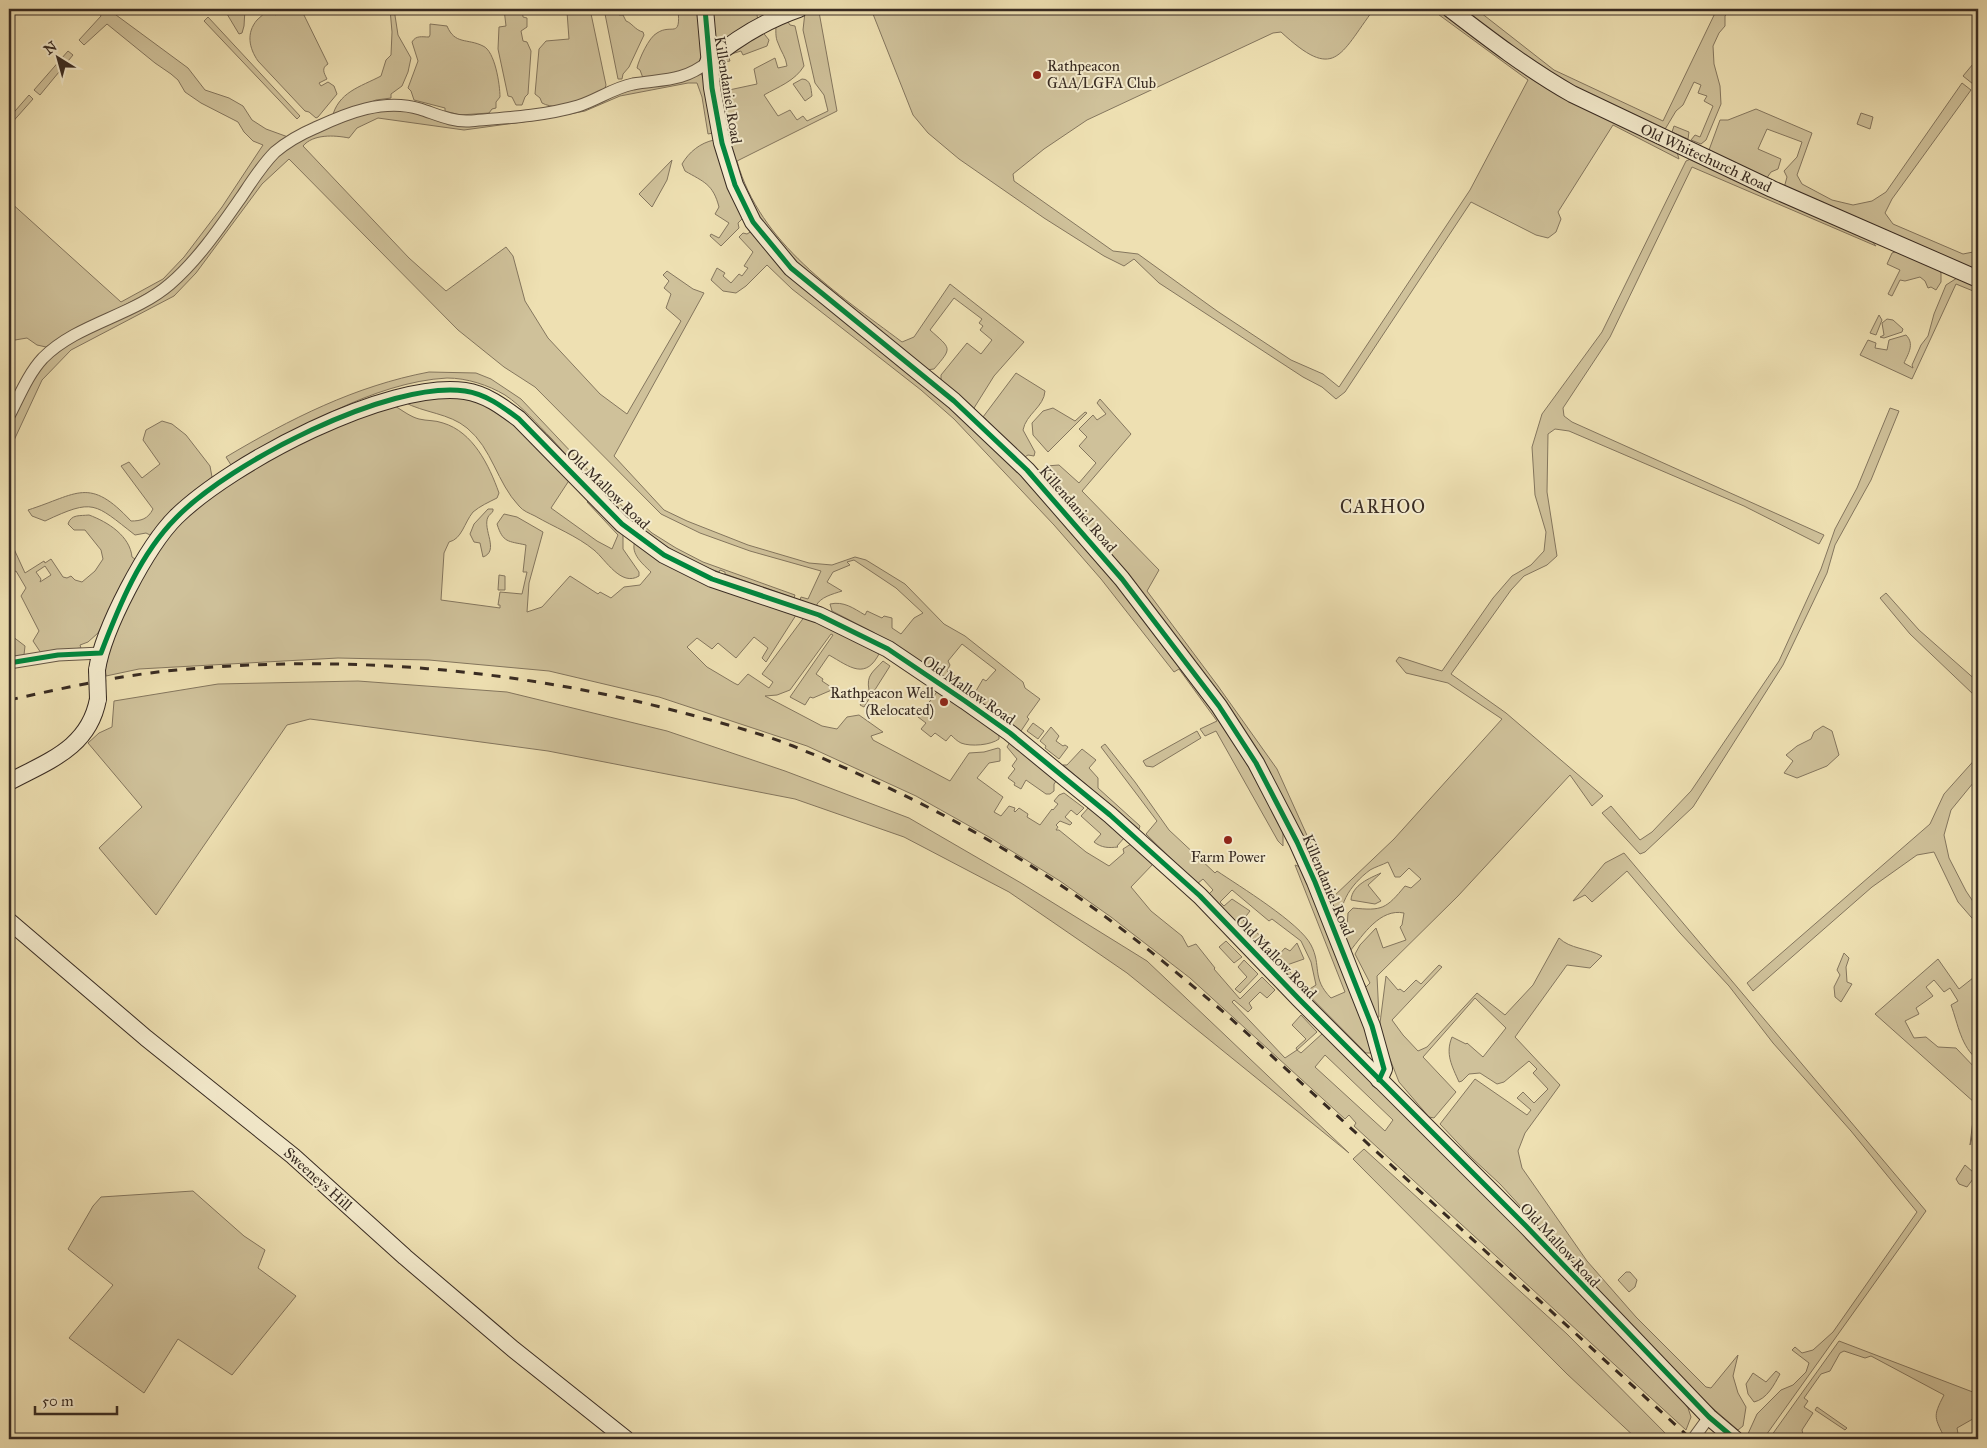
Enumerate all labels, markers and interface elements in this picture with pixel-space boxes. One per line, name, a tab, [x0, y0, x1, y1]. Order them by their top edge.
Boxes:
north arrow	[32, 32, 82, 82]
street label: Killendaniel Road	[711, 35, 745, 146]
text: N	[41, 38, 60, 58]
place label: Rathpeacon GAA/LGFA Club	[1047, 57, 1156, 92]
marker: Rathpeacon GAA/LGFA Club	[1031, 69, 1043, 81]
street label: Old Whitechurch Road	[1638, 120, 1775, 196]
street label: Old Mallow Road	[563, 445, 654, 534]
street label: Killendaniel Road	[1036, 462, 1121, 556]
district label: CARHOO	[1340, 496, 1426, 518]
street label: Old Mallow Road	[919, 651, 1019, 729]
place label: Rathpeacon Well (Relocated)	[830, 684, 935, 720]
marker: Rathpeacon Well (Relocated)	[938, 696, 950, 708]
street label: Killendaniel Road	[1298, 831, 1358, 939]
marker: Farm Power	[1222, 834, 1234, 846]
place label: Farm Power	[1191, 848, 1266, 866]
street label: Old Mallow Road	[1232, 912, 1321, 1003]
street label: Sweeneys Hill	[280, 1144, 357, 1215]
street label: Old Mallow Road	[1516, 1199, 1604, 1291]
scale bar	[35, 1383, 118, 1415]
text: 50 m	[42, 1392, 74, 1410]

